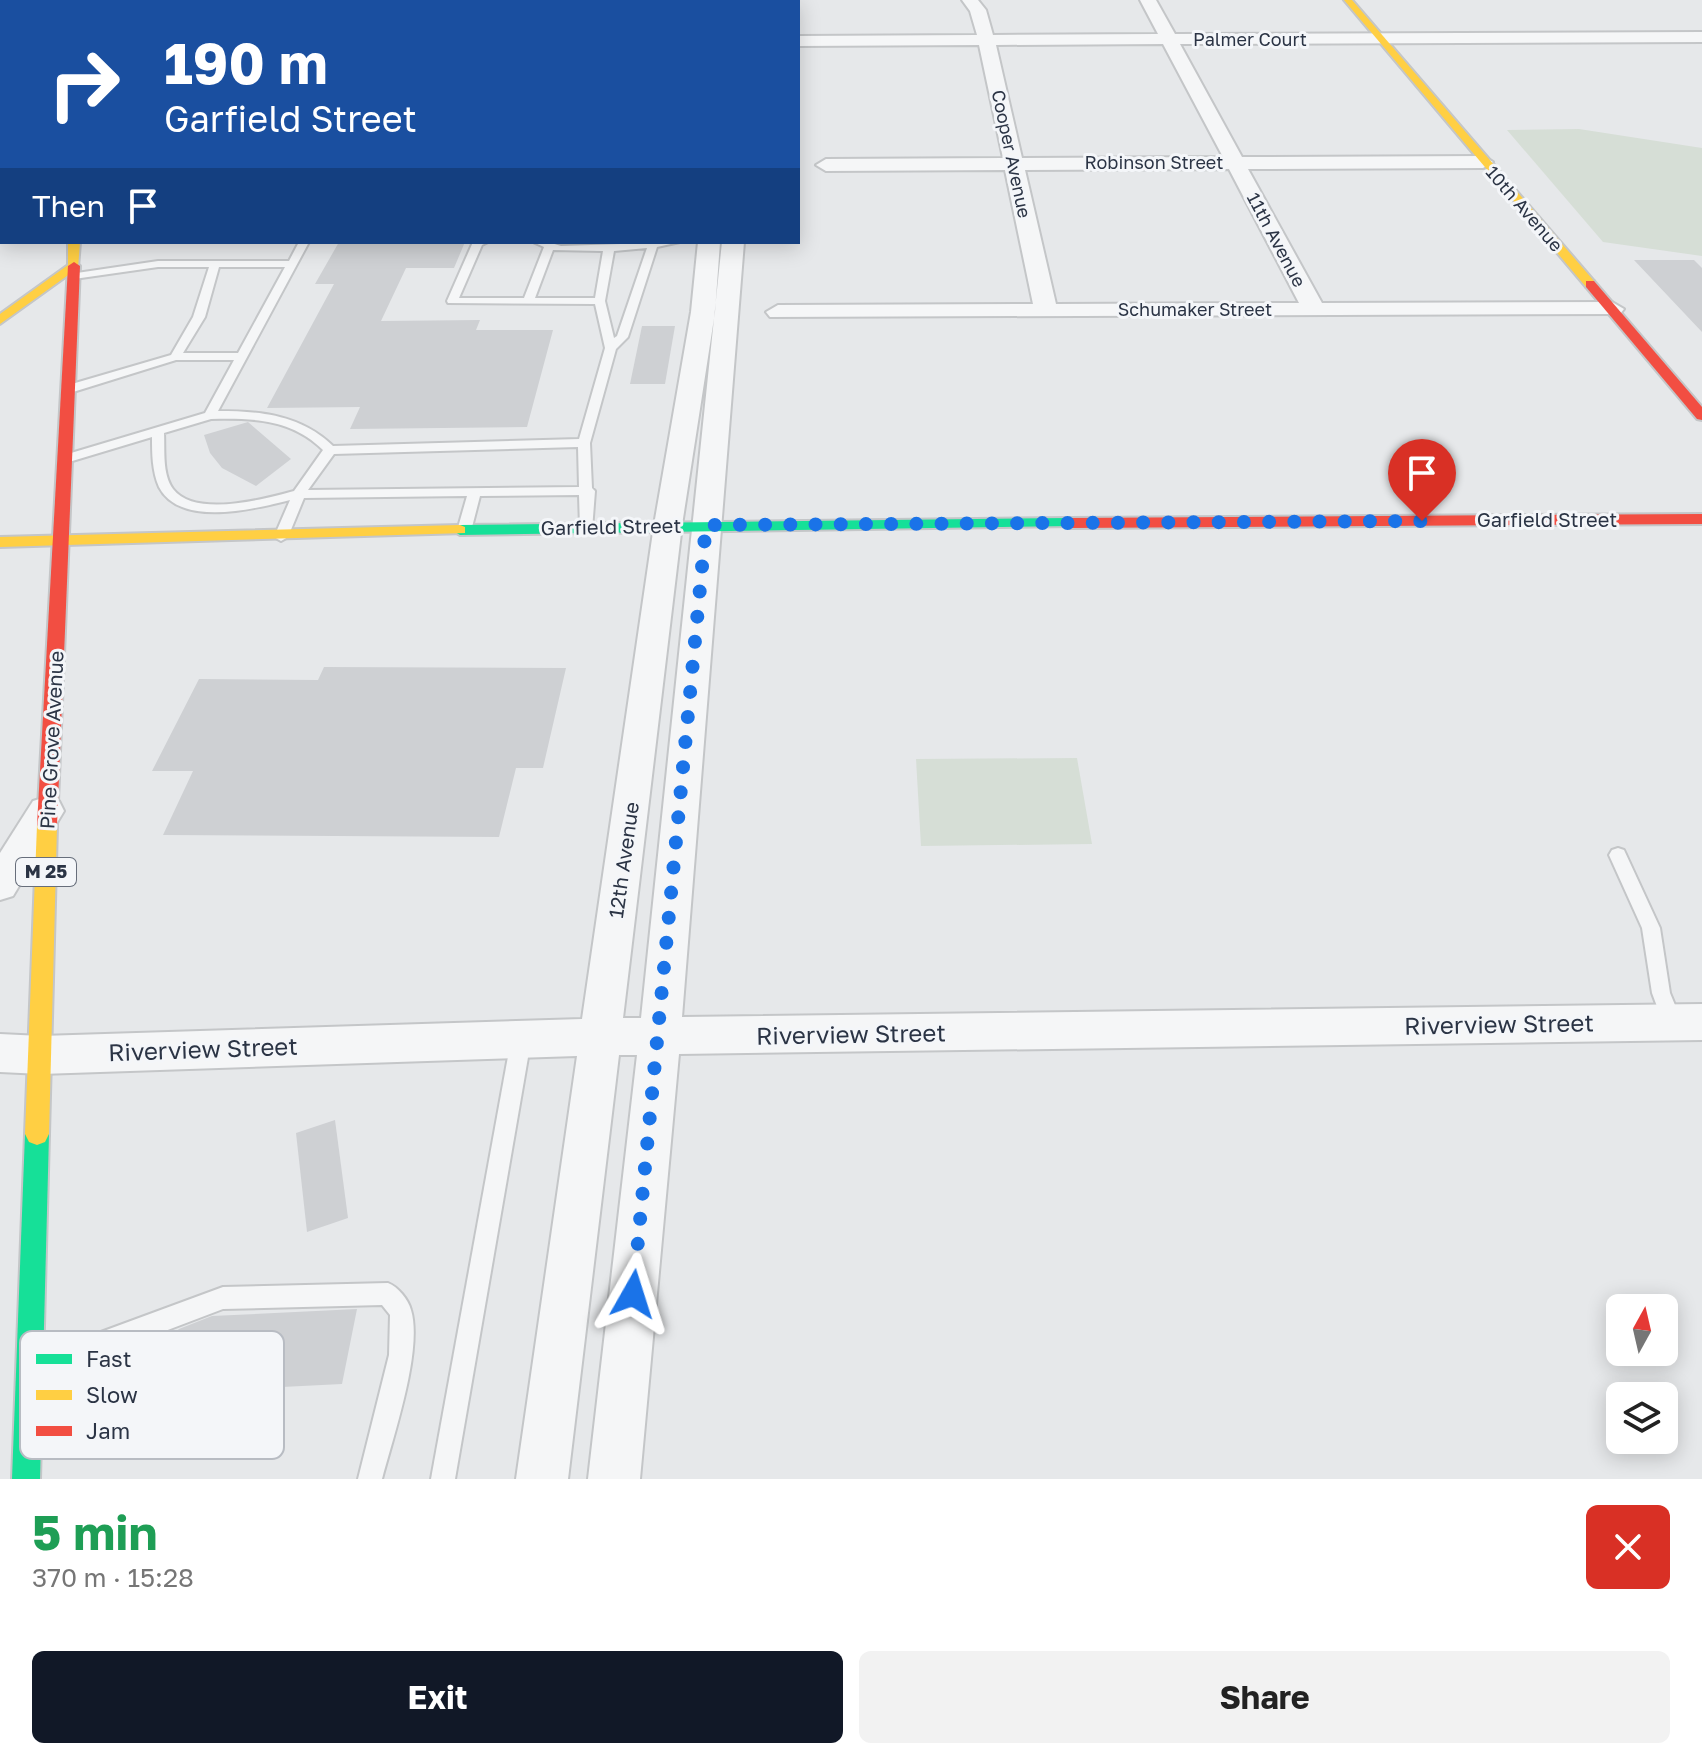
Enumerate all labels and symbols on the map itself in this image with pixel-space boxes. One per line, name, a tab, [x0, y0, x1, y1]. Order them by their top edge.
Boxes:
street label: Palmer Court	[1193, 28, 1307, 50]
street label: Cooper Avenue	[988, 88, 1036, 220]
street label: Robinson Street	[1084, 151, 1224, 173]
street label: 10th Avenue	[1482, 161, 1568, 256]
street label: 11th Avenue	[1243, 189, 1311, 291]
street label: Schumaker Street	[1118, 298, 1272, 320]
pin	[1388, 439, 1456, 521]
street label: Garfield Street	[1477, 507, 1617, 531]
street label: Garfield Street	[541, 513, 681, 539]
street label: Pine Grove Avenue	[34, 650, 68, 830]
street label: 12th Avenue	[603, 800, 643, 920]
road number: M 25	[16, 858, 76, 886]
street label: Riverview Street	[1404, 1007, 1594, 1040]
street label: Riverview Street	[756, 1017, 946, 1050]
street label: Riverview Street	[108, 1031, 298, 1066]
position arrow	[591, 1252, 675, 1336]
north arrow	[1606, 1294, 1678, 1366]
legend	[20, 1331, 284, 1459]
text: Fast	[86, 1345, 132, 1372]
text: Slow	[86, 1381, 138, 1408]
text: Jam	[86, 1417, 130, 1444]

